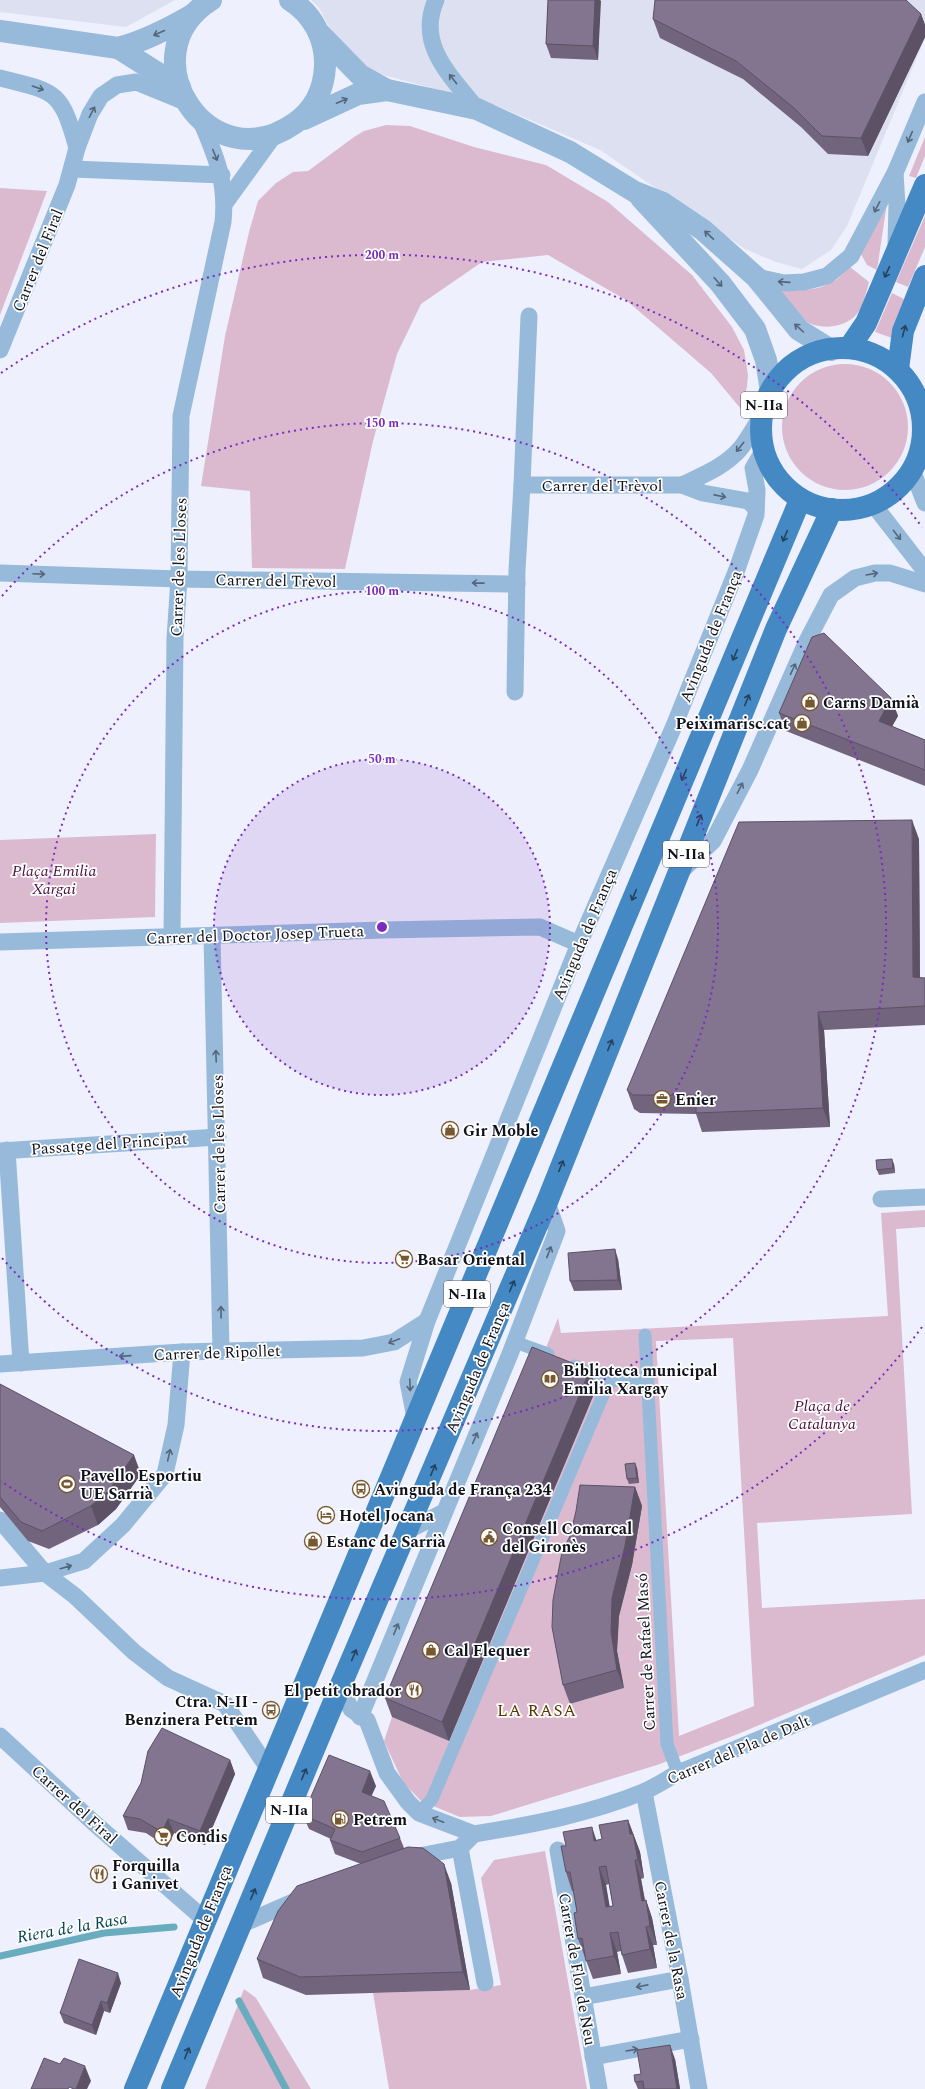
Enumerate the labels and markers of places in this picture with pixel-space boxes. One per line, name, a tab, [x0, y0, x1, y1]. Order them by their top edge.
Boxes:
place label: Carns Damià	[823, 691, 920, 715]
shop icon: Carns Damià	[800, 692, 820, 712]
place label: Peiximarisc.cat	[675, 712, 789, 736]
shop icon: Peiximarisc.cat	[792, 713, 812, 733]
centre of rings	[375, 920, 389, 934]
place label: Enier	[675, 1088, 716, 1112]
office icon: Enier	[652, 1089, 672, 1109]
place label: Gir Moble	[463, 1119, 538, 1143]
shop icon: Gir Moble	[440, 1120, 460, 1140]
place label: Basar Oriental	[417, 1248, 525, 1272]
supermarket icon: Basar Oriental	[394, 1249, 414, 1269]
place label: Biblioteca municipal Emilia Xargay	[563, 1359, 717, 1401]
library icon: Biblioteca municipal Emilia Xargay	[540, 1369, 560, 1389]
place label: Pavello Esportiu UE Sarrià	[80, 1464, 202, 1506]
sports icon: Pavello Esportiu UE Sarrià	[57, 1474, 77, 1494]
place label: Avinguda de França 234	[374, 1478, 551, 1502]
bus stop icon: Avinguda de França 234	[351, 1479, 371, 1499]
place label: Hotel Jocana	[339, 1504, 435, 1528]
hotel icon: Hotel Jocana	[316, 1505, 336, 1525]
place label: Consell Comarcal del Gironès	[502, 1517, 632, 1559]
public building icon: Consell Comarcal del Gironès	[479, 1527, 499, 1547]
place label: Estanc de Sarrià	[326, 1530, 447, 1554]
shop icon: Estanc de Sarrià	[303, 1531, 323, 1551]
place label: Cal Flequer	[444, 1639, 530, 1663]
shop icon: Cal Flequer	[421, 1640, 441, 1660]
place label: El petit obrador	[284, 1679, 401, 1703]
restaurant icon: El petit obrador	[404, 1680, 424, 1700]
place label: Ctra. N-II - Benzinera Petrem	[124, 1690, 259, 1732]
bus stop icon: Ctra. N-II - Benzinera Petrem	[261, 1700, 281, 1720]
place label: Petrem	[353, 1808, 408, 1832]
fuel station icon: Petrem	[330, 1809, 350, 1829]
place label: Condis	[176, 1825, 228, 1849]
supermarket icon: Condis	[153, 1826, 173, 1846]
place label: Forquilla i Ganivet	[112, 1854, 181, 1896]
restaurant icon: Forquilla i Ganivet	[89, 1864, 109, 1884]

